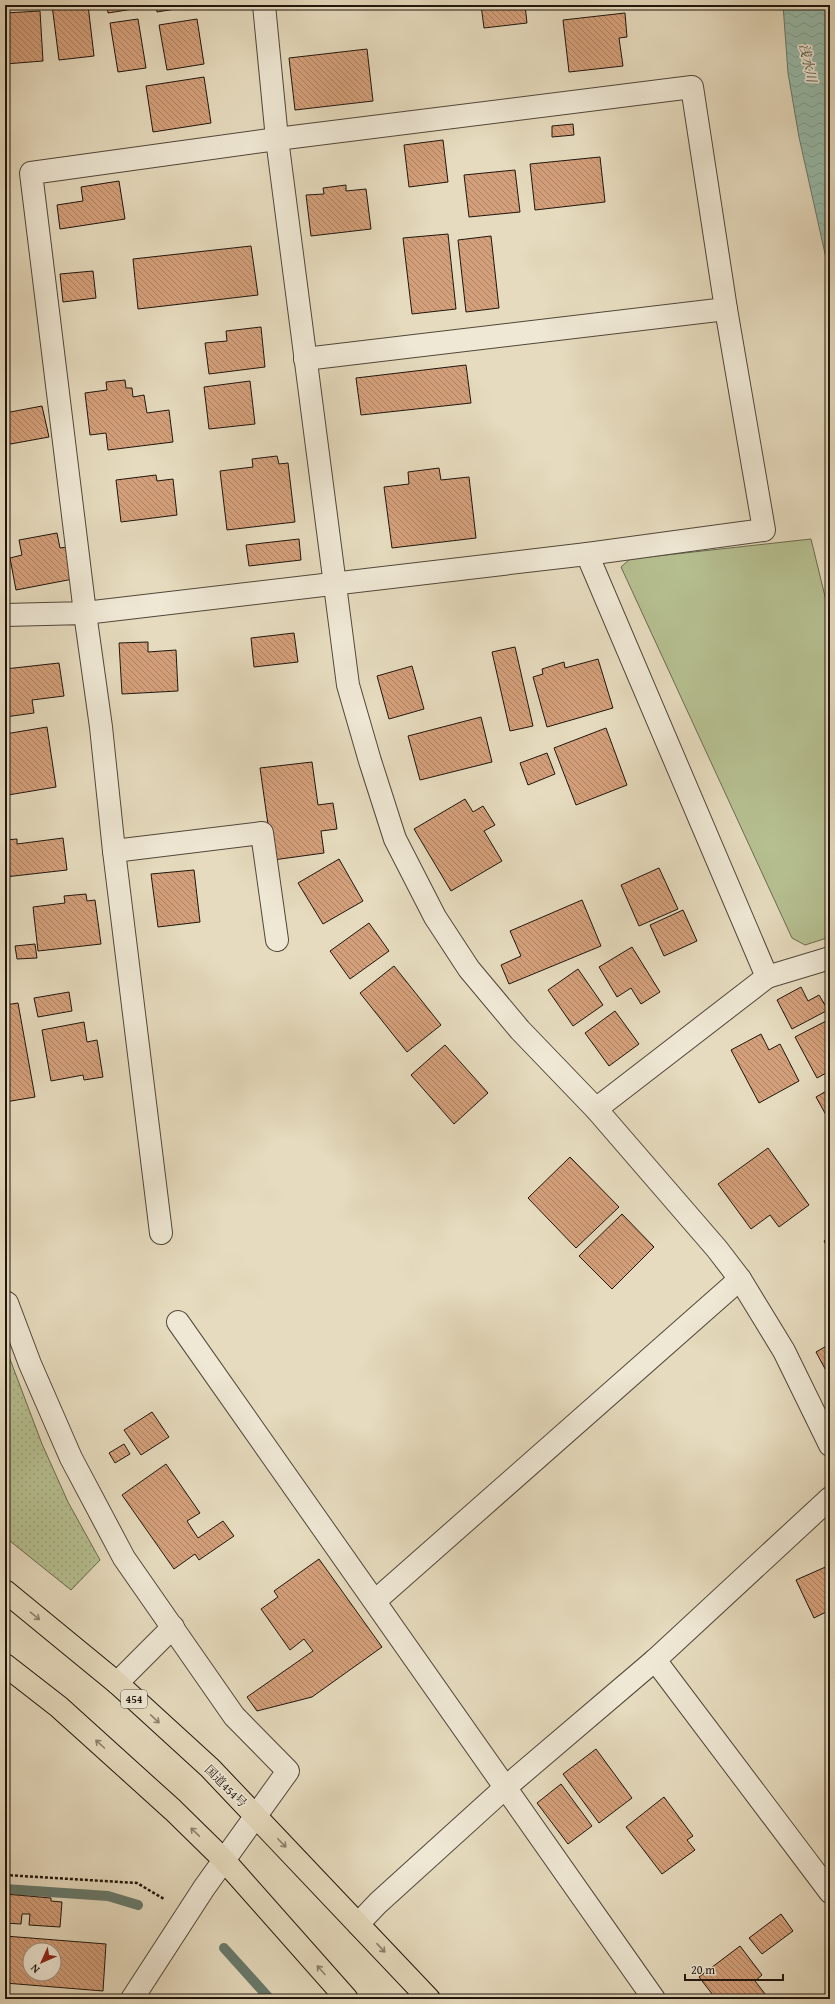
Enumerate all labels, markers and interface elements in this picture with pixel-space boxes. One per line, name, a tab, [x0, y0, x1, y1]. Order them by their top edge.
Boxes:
water label: 浅水川	[795, 42, 822, 86]
one-way arrow	[30, 1611, 41, 1620]
road number: 454	[121, 1690, 147, 1708]
one-way arrow	[150, 1714, 160, 1723]
one-way arrow	[95, 1740, 105, 1749]
street label: 国道454号	[201, 1761, 251, 1811]
one-way arrow	[190, 1827, 200, 1837]
one-way arrow	[277, 1838, 287, 1848]
north arrow	[22, 1942, 62, 1982]
one-way arrow	[376, 1943, 385, 1953]
scale bar	[685, 1956, 783, 1982]
text: N	[26, 1960, 43, 1977]
text: 20 m	[691, 1961, 715, 1978]
one-way arrow	[316, 1965, 326, 1975]

